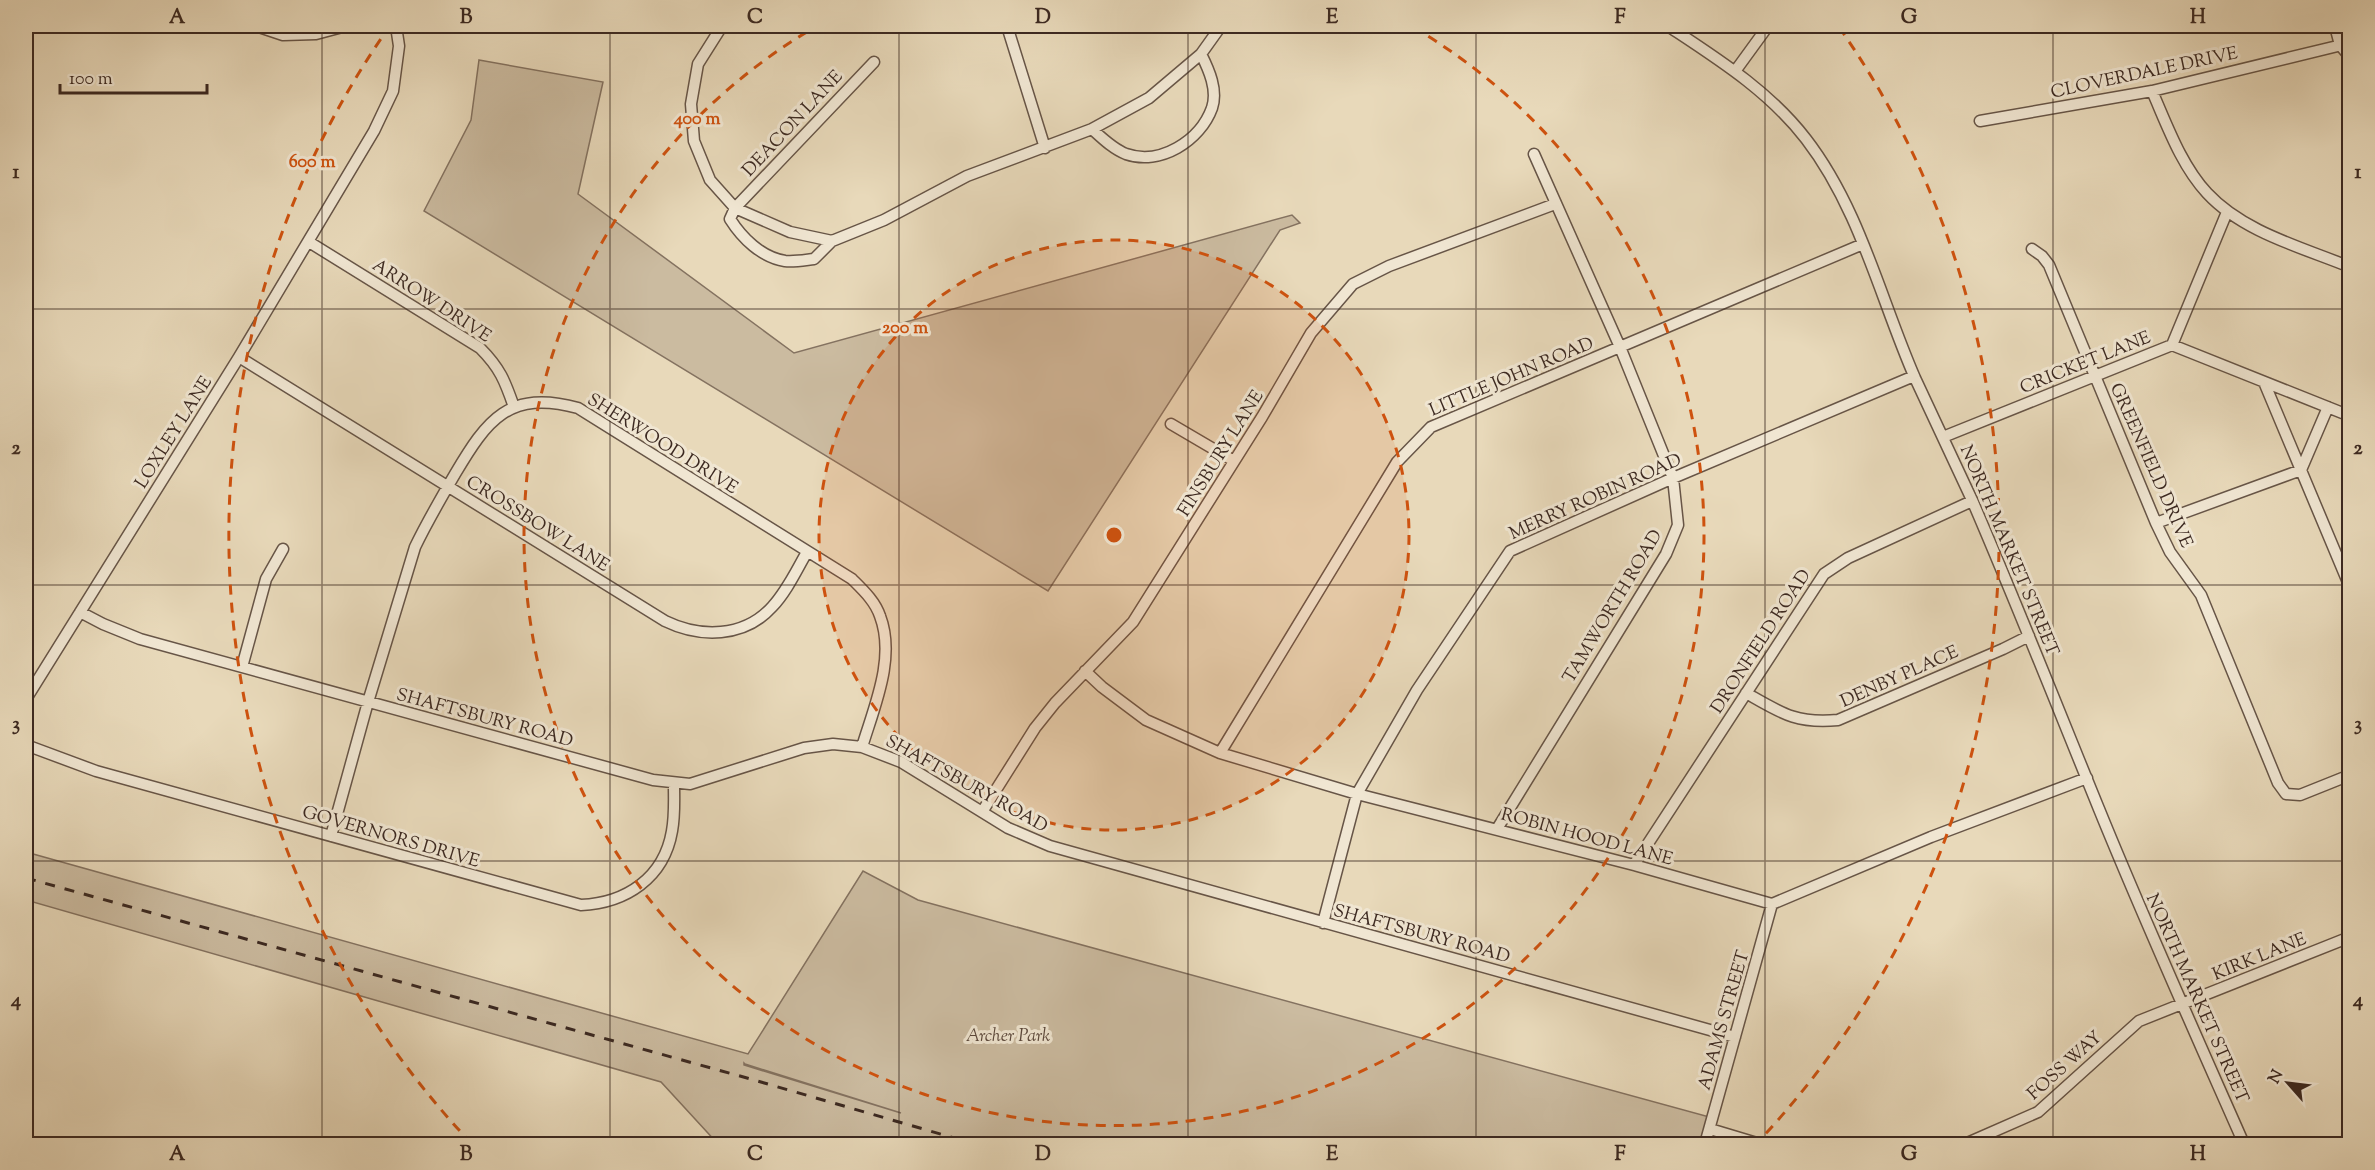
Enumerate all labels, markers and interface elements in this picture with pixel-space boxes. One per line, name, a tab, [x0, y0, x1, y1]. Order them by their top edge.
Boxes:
text: A	[169, 4, 186, 33]
text: B	[460, 4, 473, 33]
text: C	[747, 4, 763, 33]
text: D	[1035, 4, 1051, 33]
text: E	[1326, 4, 1339, 33]
text: F	[1614, 4, 1626, 33]
text: G	[1901, 4, 1918, 33]
text: H	[2190, 4, 2206, 33]
street label: CLOVERDALE DRIVE	[2048, 41, 2240, 106]
scale bar	[60, 57, 207, 95]
street label: DEACON LANE	[737, 65, 850, 183]
text: 100 m	[69, 67, 113, 93]
text: 400 m	[673, 107, 720, 133]
text: 600 m	[289, 150, 335, 176]
text: 1	[13, 159, 20, 188]
text: 1	[2355, 159, 2362, 188]
street label: ARROW DRIVE	[366, 253, 496, 350]
text: 200 m	[882, 316, 928, 342]
street label: CRICKET LANE	[2016, 326, 2155, 402]
street label: LITTLE JOHN ROAD	[1426, 331, 1598, 424]
street label: LOXLEY LANE	[130, 372, 220, 494]
street label: GREENFIELD DRIVE	[2102, 379, 2198, 552]
street label: FINSBURY LANE	[1172, 386, 1271, 522]
street label: SHERWOOD DRIVE	[582, 388, 742, 502]
text: 2	[11, 435, 21, 464]
text: 2	[2353, 435, 2363, 464]
street label: NORTH MARKET STREET	[1952, 441, 2065, 661]
street label: MERRY ROBIN ROAD	[1505, 448, 1686, 548]
street label: CROSSBOW LANE	[460, 470, 614, 579]
centre of rings	[1104, 525, 1124, 545]
street label: TAMWORTH ROAD	[1558, 525, 1670, 689]
street label: DRONFIELD ROAD	[1705, 565, 1818, 719]
street label: DENBY PLACE	[1836, 640, 1963, 716]
street label: SHAFTSBURY ROAD	[393, 683, 576, 755]
text: 3	[12, 711, 20, 740]
text: 3	[2354, 711, 2362, 740]
street label: SHAFTSBURY ROAD	[880, 729, 1052, 840]
street label: GOVERNORS DRIVE	[299, 800, 482, 876]
street label: ROBIN HOOD LANE	[1498, 802, 1675, 873]
street label: NORTH MARKET STREET	[2138, 890, 2254, 1108]
street label: SHAFTSBURY ROAD	[1330, 899, 1513, 971]
street label: KIRK LANE	[2209, 927, 2311, 989]
street label: ADAMS STREET	[1693, 947, 1757, 1093]
text: 4	[10, 987, 21, 1016]
text: 4	[2352, 987, 2363, 1016]
park label: Archer Park	[966, 1024, 1050, 1050]
street label: FOSS WAY	[2022, 1026, 2109, 1107]
north arrow	[2258, 1053, 2318, 1113]
text: N	[2264, 1066, 2290, 1088]
text: A	[169, 1141, 186, 1170]
text: B	[460, 1141, 473, 1170]
text: C	[747, 1141, 763, 1170]
text: D	[1035, 1141, 1051, 1170]
text: E	[1326, 1141, 1339, 1170]
text: F	[1614, 1141, 1626, 1170]
text: G	[1901, 1141, 1918, 1170]
text: H	[2190, 1141, 2206, 1170]

